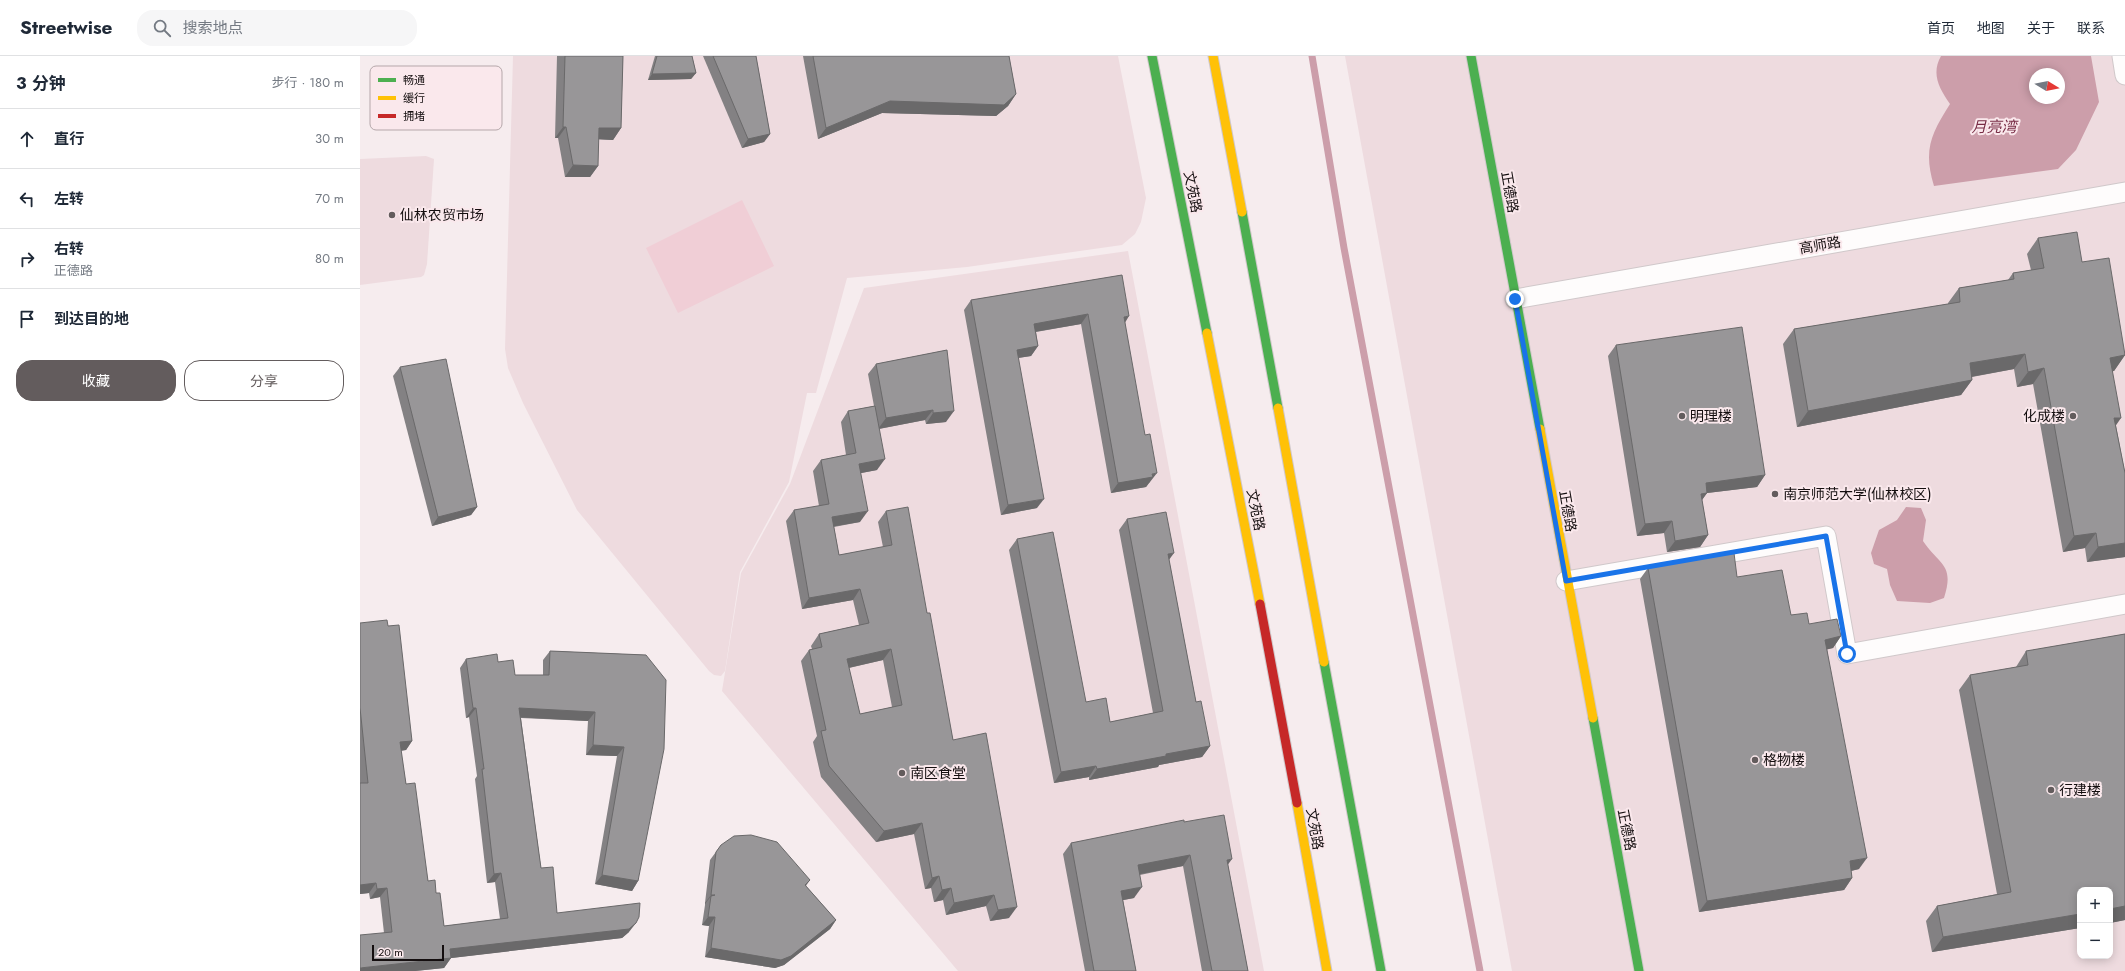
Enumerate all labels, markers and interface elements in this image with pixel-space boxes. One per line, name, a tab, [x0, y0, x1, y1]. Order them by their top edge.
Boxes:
search box	[137, 10, 417, 46]
text: Streetwise	[20, 14, 113, 41]
icon: search	[151, 17, 173, 39]
text: 搜索地点	[183, 17, 243, 39]
text: 首页	[1927, 18, 1955, 38]
text: 地图	[1977, 18, 2005, 38]
text: 关于	[2027, 18, 2055, 38]
text: 联系	[2077, 18, 2105, 38]
legend	[370, 66, 502, 130]
north arrow	[2029, 68, 2065, 104]
text: 3 分钟	[16, 71, 66, 95]
text: 畅通	[403, 72, 425, 88]
text: 步行 · 180 m	[272, 73, 344, 92]
text: 缓行	[403, 90, 425, 106]
text: 拥堵	[403, 108, 425, 124]
water label: 月亮湾	[1971, 116, 2019, 138]
icon: ahead	[16, 128, 38, 150]
text: 直行	[54, 128, 84, 150]
text: 30 m	[315, 129, 344, 148]
street label: 文苑路	[1179, 169, 1207, 215]
street label: 正德路	[1497, 170, 1523, 214]
icon: left	[16, 188, 38, 210]
text: 左转	[54, 188, 84, 210]
text: 70 m	[315, 189, 344, 208]
place label: 仙林农贸市场	[400, 205, 484, 225]
marker: 仙林农贸市场	[387, 210, 397, 220]
street label: 高师路	[1798, 232, 1842, 258]
text: 右转	[54, 238, 84, 260]
icon: right	[16, 248, 38, 270]
text: 80 m	[315, 249, 344, 268]
text: 正德路	[54, 261, 93, 280]
route end	[1506, 290, 1524, 308]
icon: arrive	[16, 308, 38, 330]
text: 到达目的地	[54, 308, 129, 330]
button: 收藏	[16, 360, 176, 401]
button: 分享	[184, 360, 344, 401]
place label: 明理楼	[1690, 406, 1732, 426]
place label: 化成楼	[2023, 406, 2065, 426]
marker: 明理楼	[1677, 411, 1687, 421]
marker: 化成楼	[2068, 411, 2078, 421]
place label: 南京师范大学(仙林校区)	[1783, 484, 1932, 504]
street label: 文苑路	[1242, 487, 1270, 533]
street label: 正德路	[1555, 489, 1581, 533]
marker: 南京师范大学(仙林校区)	[1770, 489, 1780, 499]
route start	[1838, 645, 1856, 663]
place label: 格物楼	[1763, 750, 1805, 770]
marker: 格物楼	[1750, 755, 1760, 765]
place label: 南区食堂	[910, 763, 966, 783]
marker: 南区食堂	[897, 768, 907, 778]
place label: 行建楼	[2059, 780, 2101, 800]
marker: 行建楼	[2046, 785, 2056, 795]
street label: 文苑路	[1302, 807, 1328, 851]
street label: 正德路	[1613, 807, 1641, 853]
map controls	[2077, 887, 2113, 959]
button: +	[2077, 887, 2113, 923]
button: −	[2077, 923, 2113, 959]
scale bar	[372, 943, 444, 962]
text: 20 m	[378, 944, 403, 960]

